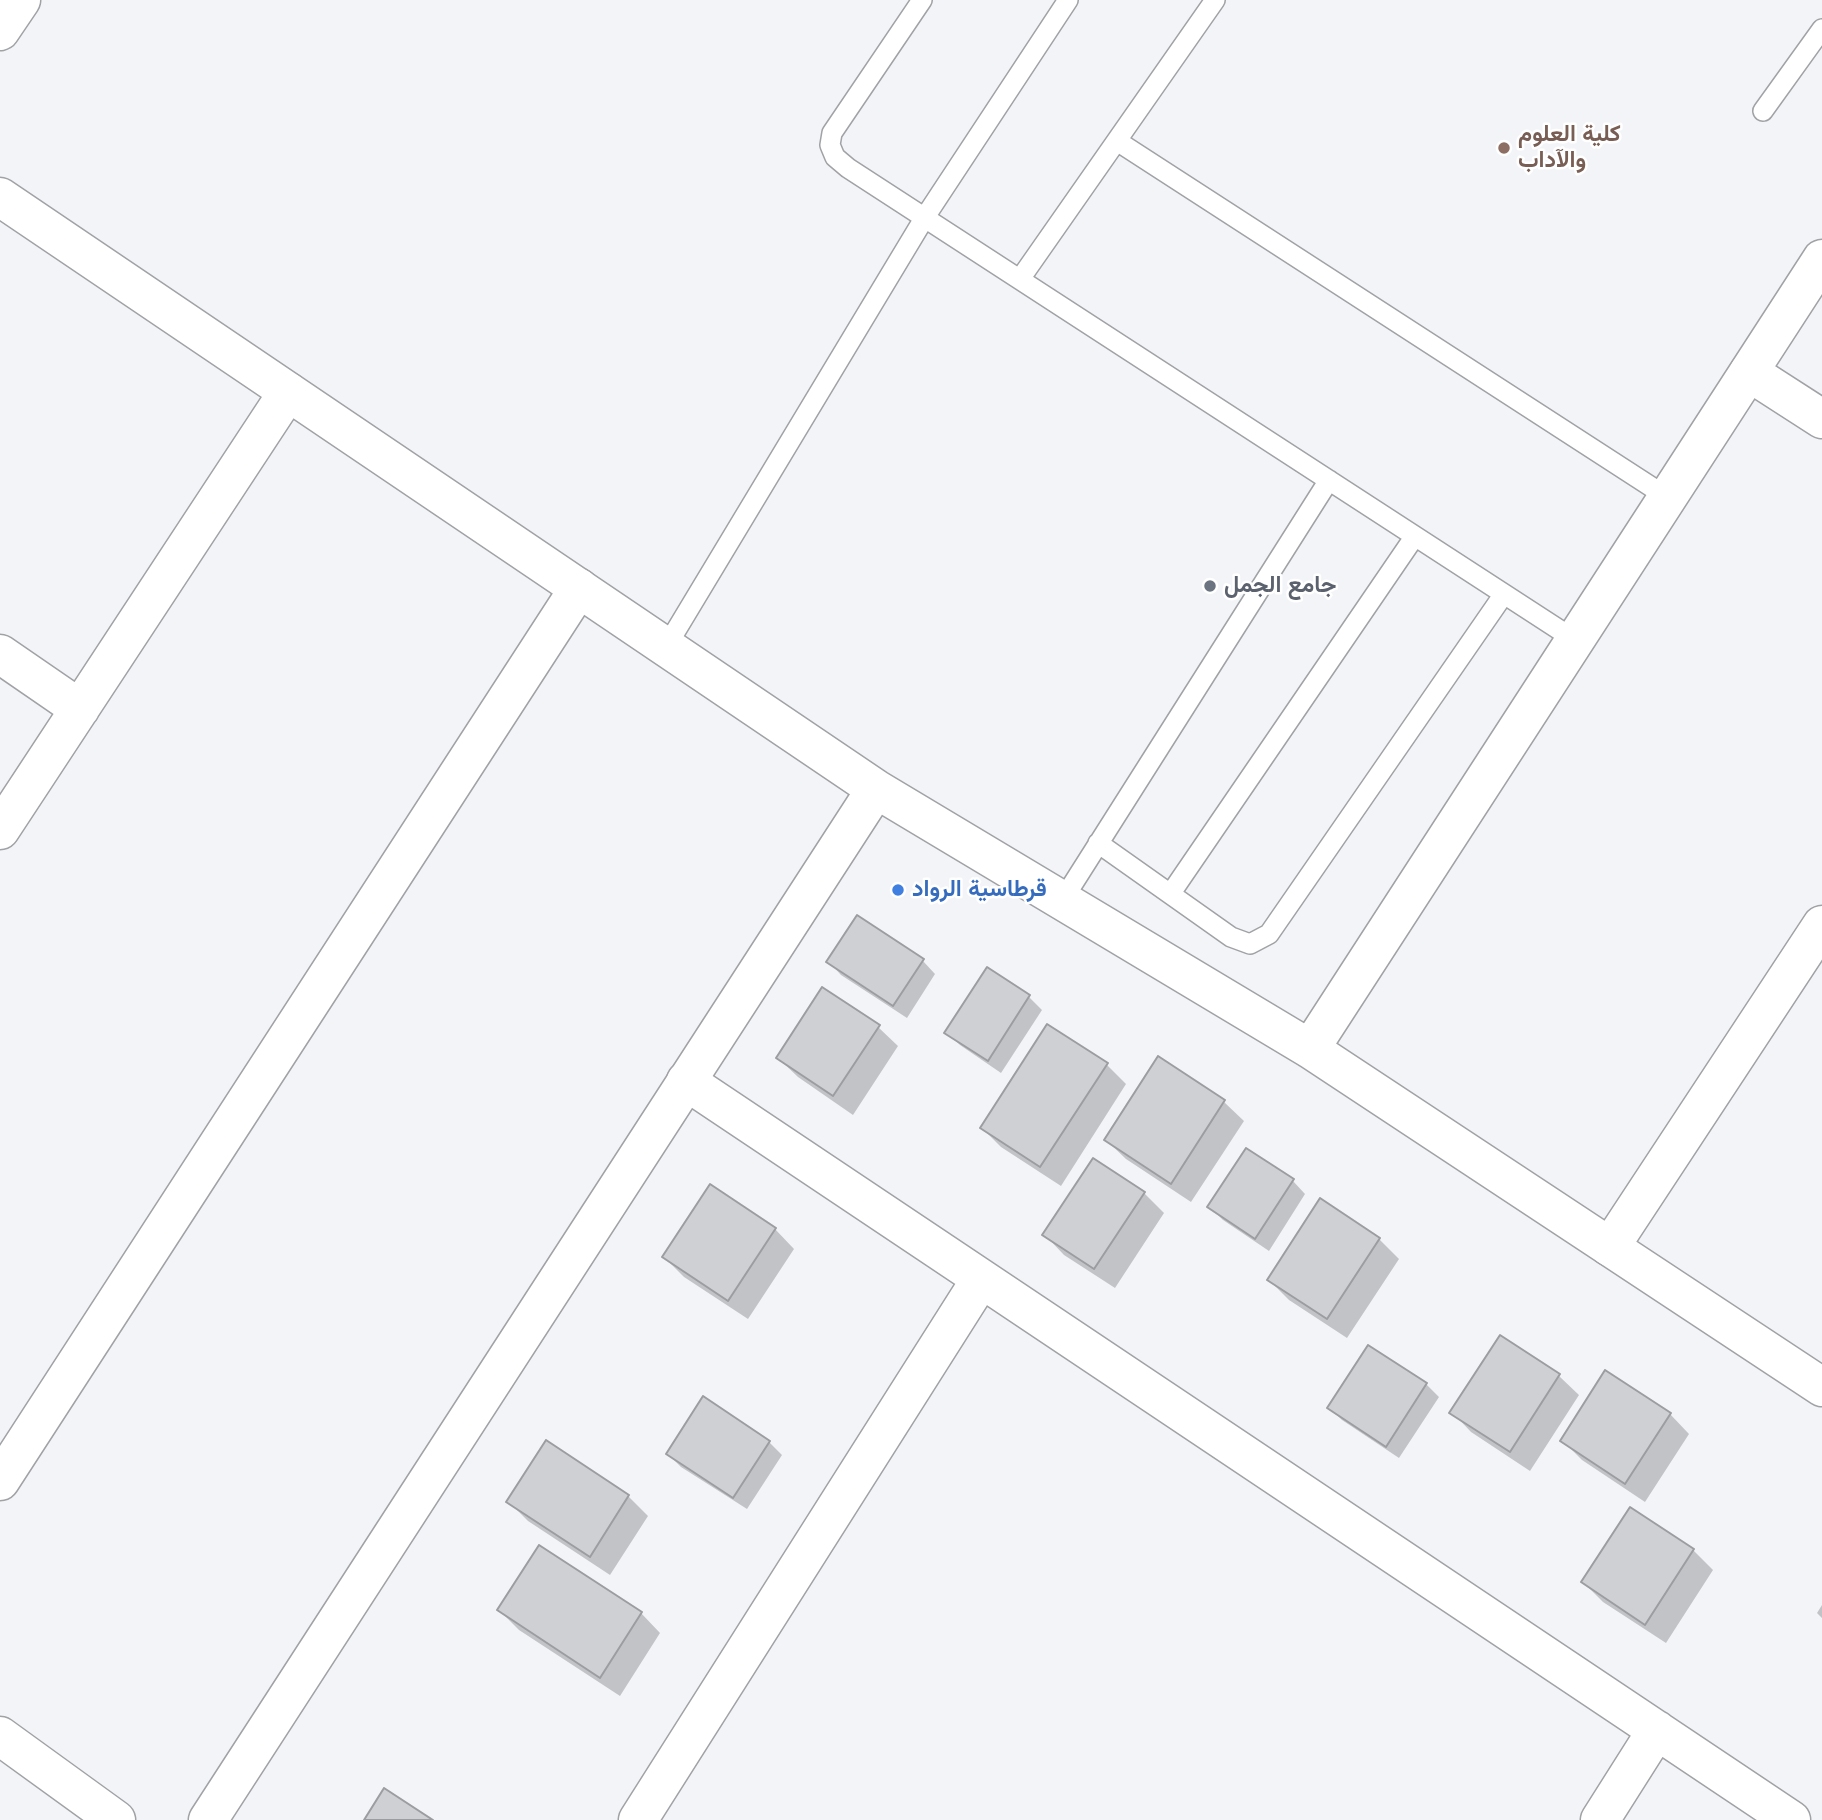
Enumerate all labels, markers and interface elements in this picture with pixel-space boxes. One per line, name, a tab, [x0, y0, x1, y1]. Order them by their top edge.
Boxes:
place label: كلية العلوم والآداب	[1518, 121, 1621, 175]
marker: كلية العلوم والآداب	[1496, 140, 1512, 156]
place label: جامع الجمل	[1224, 572, 1336, 600]
marker: جامع الجمل	[1202, 578, 1218, 594]
place label: قرطاسية الرواد	[912, 876, 1047, 904]
marker: قرطاسية الرواد	[890, 882, 906, 898]

